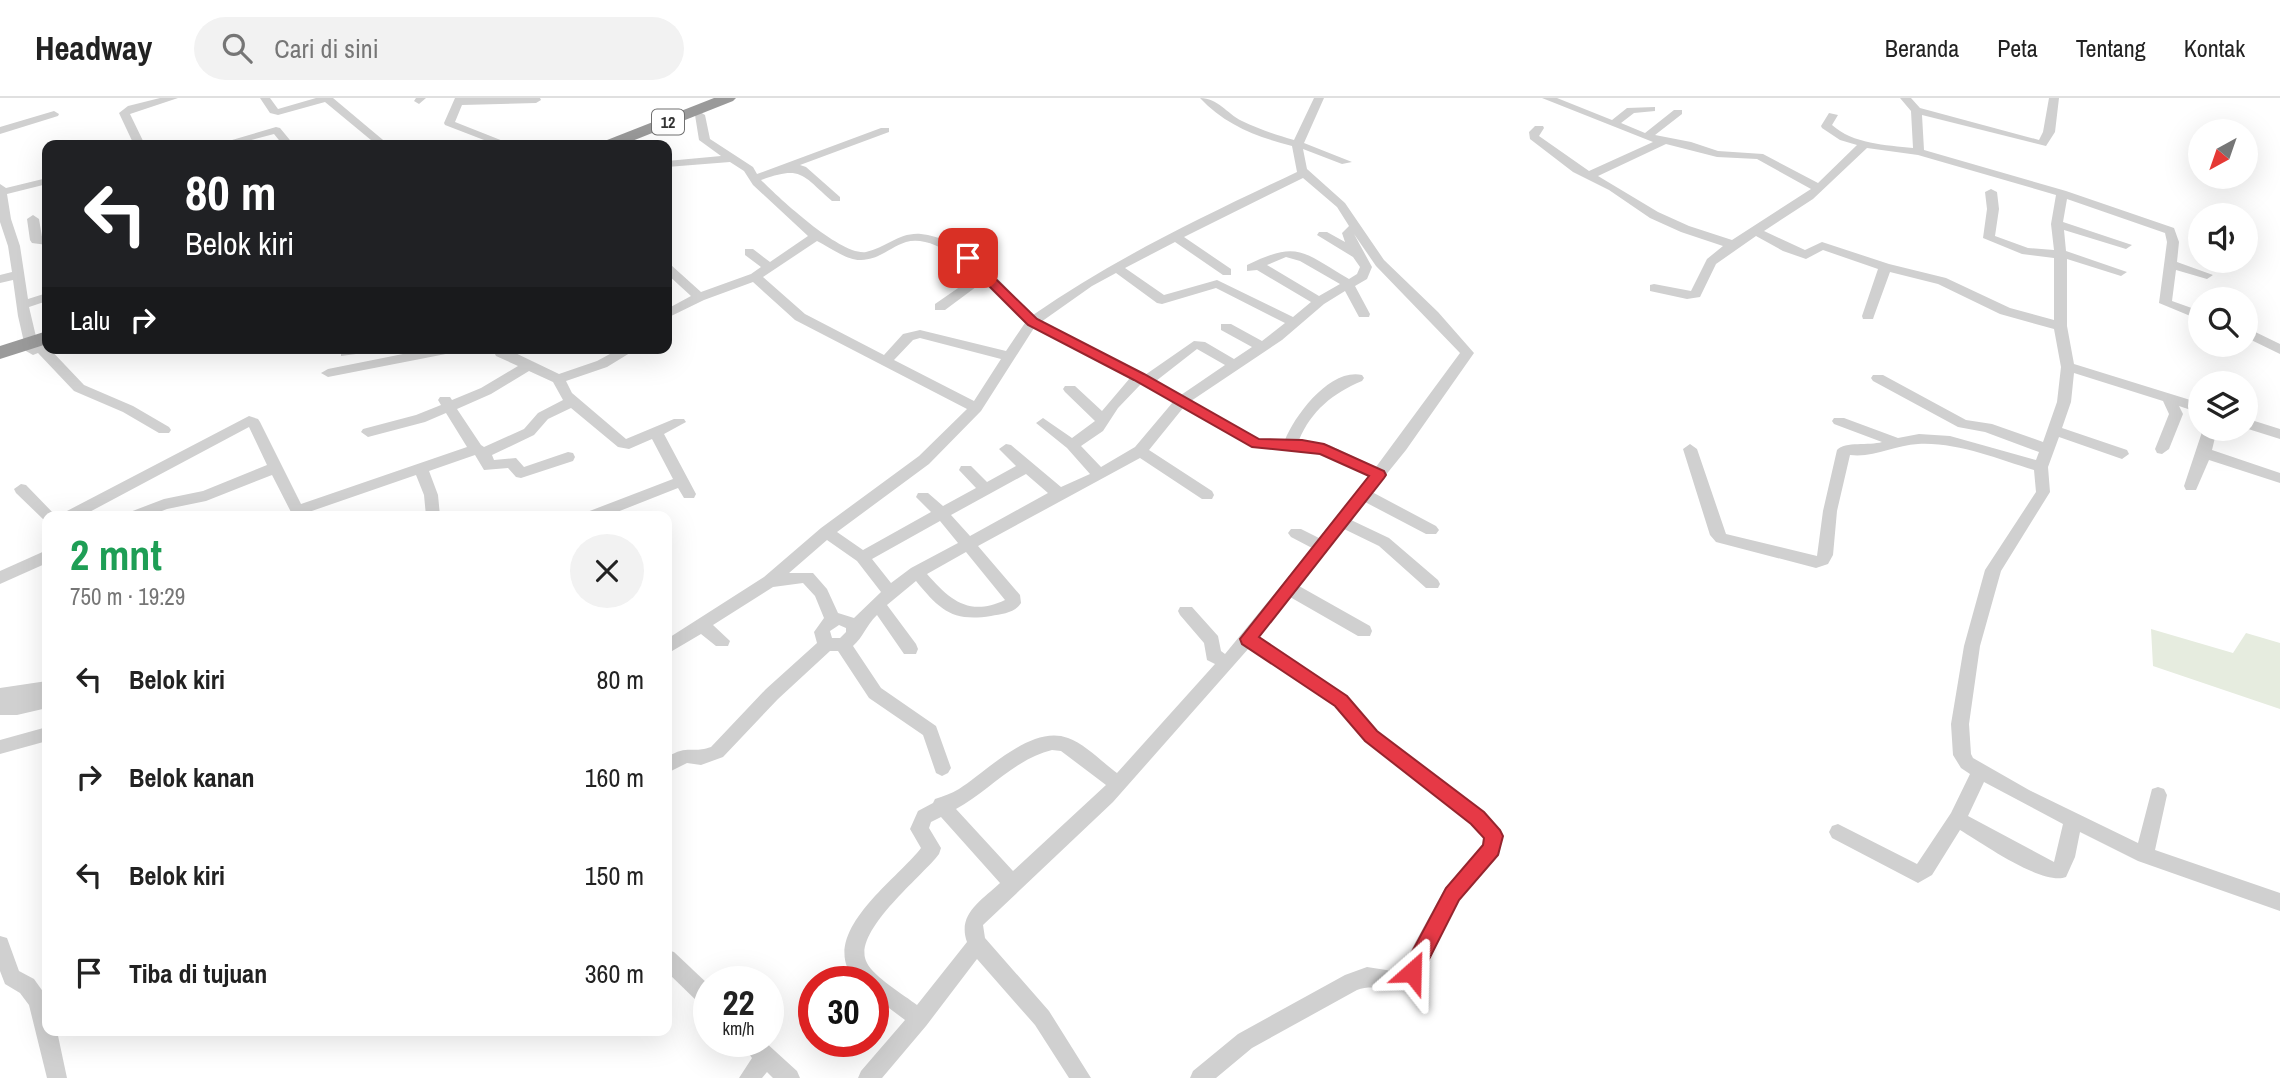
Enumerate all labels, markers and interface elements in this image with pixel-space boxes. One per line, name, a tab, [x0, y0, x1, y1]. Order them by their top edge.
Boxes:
search box	[194, 17, 684, 80]
text: Headway	[35, 26, 152, 70]
icon: search	[218, 29, 256, 67]
text: Cari di sini	[274, 31, 379, 66]
text: Beranda	[1885, 32, 1959, 64]
text: Peta	[1997, 32, 2038, 64]
text: Tentang	[2076, 32, 2146, 64]
text: Kontak	[2184, 32, 2245, 64]
road number: 12	[652, 110, 684, 134]
north arrow	[2188, 119, 2258, 189]
map controls	[2188, 119, 2258, 441]
text: 80 m	[185, 159, 277, 225]
icon: left	[70, 168, 161, 259]
button: sound	[2188, 203, 2258, 273]
text: Belok kiri	[185, 222, 294, 265]
pin	[938, 228, 998, 288]
icon: arrive	[949, 239, 987, 277]
button: search	[2188, 287, 2258, 357]
icon: right	[124, 301, 162, 339]
text: Lalu	[70, 303, 110, 338]
button: layers	[2188, 371, 2258, 441]
text: 2 mnt	[70, 527, 162, 583]
button: close	[570, 534, 644, 608]
text: 750 m · 19:29	[70, 581, 185, 612]
icon: left	[70, 660, 108, 698]
text: Belok kiri	[129, 662, 225, 697]
text: 80 m	[597, 662, 644, 697]
icon: right	[70, 758, 108, 796]
text: Belok kanan	[129, 760, 255, 795]
text: 160 m	[585, 760, 644, 795]
icon: left	[70, 856, 108, 894]
text: Belok kiri	[129, 858, 225, 893]
text: 150 m	[585, 858, 644, 893]
position arrow	[1375, 935, 1449, 1009]
icon: arrive	[70, 954, 108, 992]
text: Tiba di tujuan	[129, 956, 267, 991]
text: 360 m	[585, 956, 644, 991]
speed limit sign: 30	[798, 966, 889, 1057]
text: 22	[723, 979, 754, 1026]
text: km/h	[723, 1016, 755, 1041]

